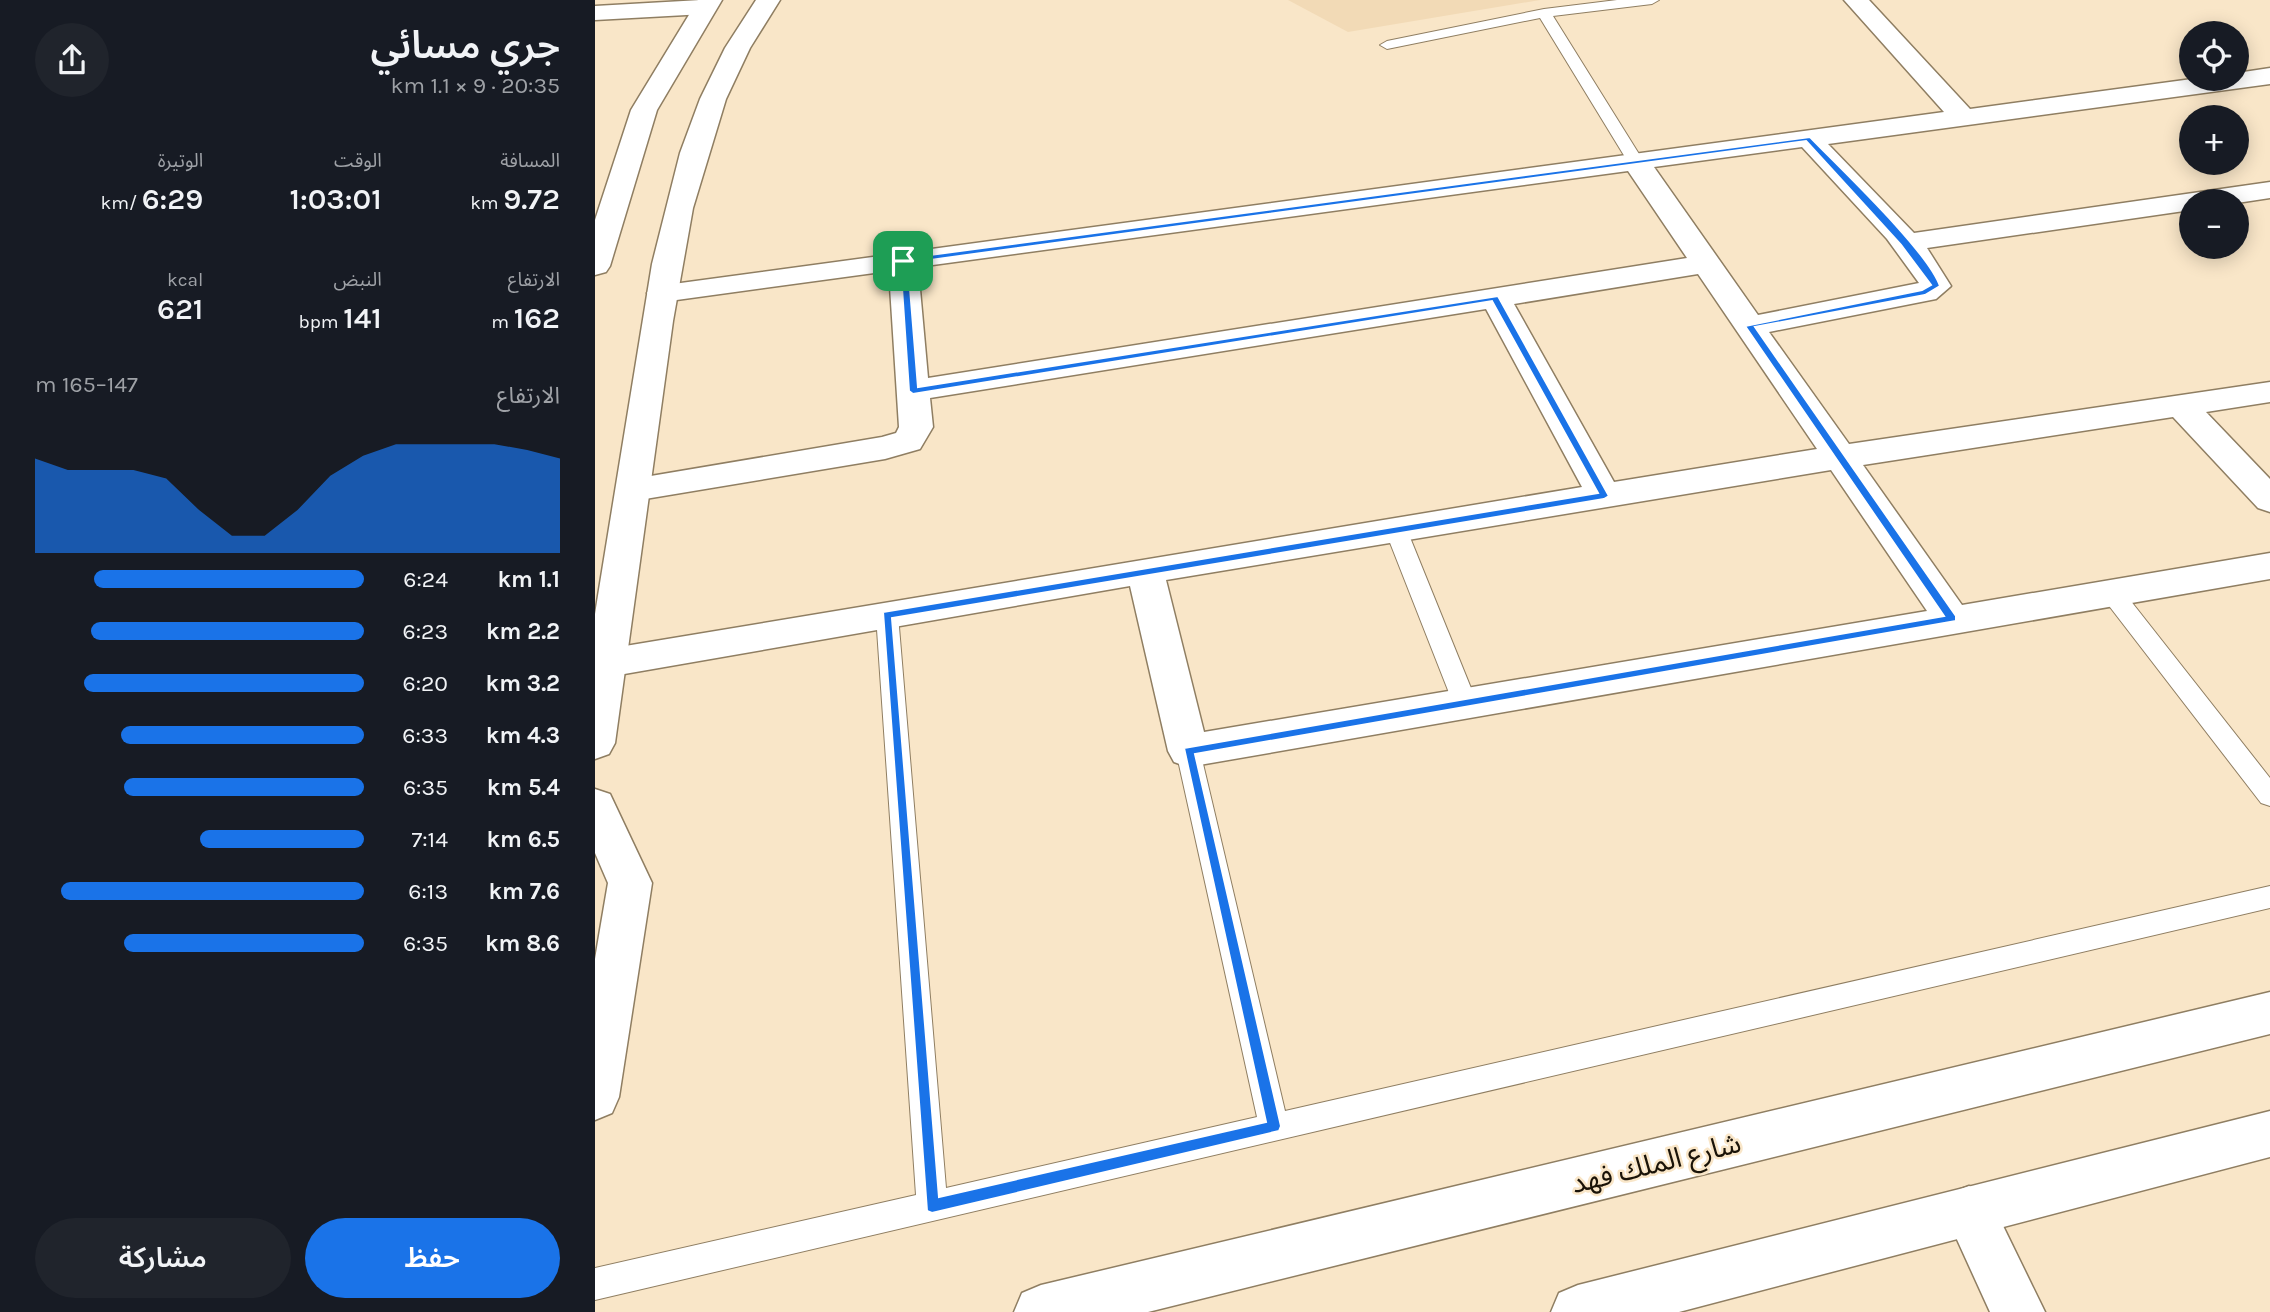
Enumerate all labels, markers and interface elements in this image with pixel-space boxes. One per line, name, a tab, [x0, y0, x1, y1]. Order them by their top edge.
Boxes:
map controls	[2179, 21, 2249, 259]
button: locate	[2179, 21, 2249, 91]
button: share	[35, 23, 109, 97]
text: جري مسائي	[370, 23, 560, 68]
text: 20:35 · 9 × 1.1 km	[391, 72, 560, 99]
button: +	[2179, 105, 2249, 175]
text: الوتيرة	[158, 150, 203, 172]
text: الوقت	[334, 150, 382, 172]
text: المسافة	[500, 150, 560, 172]
text: 6:29	[142, 181, 203, 217]
text: 1:03:01	[289, 181, 382, 217]
text: 9.72	[503, 181, 560, 217]
button: −	[2179, 189, 2249, 259]
text: /km	[100, 192, 142, 214]
text: km	[470, 192, 503, 214]
pin	[873, 231, 933, 291]
icon: arrive	[884, 242, 922, 280]
text: kcal	[167, 269, 203, 291]
text: النبض	[333, 269, 382, 291]
text: الارتفاع	[508, 269, 560, 291]
text: 621	[157, 291, 203, 327]
text: 141	[343, 300, 382, 336]
text: 162	[514, 300, 560, 336]
text: bpm	[298, 311, 343, 333]
text: m	[491, 311, 514, 333]
text: 147–165 m	[35, 371, 138, 398]
text: الارتفاع	[497, 382, 560, 409]
text: 6:24	[403, 566, 448, 593]
text: 1.1 km	[497, 566, 560, 593]
text: 6:23	[403, 618, 448, 645]
text: 2.2 km	[486, 618, 560, 645]
text: 6:20	[403, 670, 448, 697]
text: 3.2 km	[486, 670, 560, 697]
text: 6:33	[402, 722, 448, 749]
text: 4.3 km	[486, 722, 560, 749]
text: 6:35	[403, 774, 448, 801]
text: 5.4 km	[487, 774, 560, 801]
text: 7:14	[411, 826, 448, 853]
text: 6.5 km	[486, 826, 560, 853]
text: 6:13	[408, 878, 448, 905]
text: 7.6 km	[488, 878, 560, 905]
text: 6:35	[403, 930, 448, 957]
text: 8.6 km	[485, 930, 560, 957]
street label: شارع الملك فهد	[1568, 1126, 1745, 1204]
button: مشاركة	[35, 1218, 291, 1298]
button: حفظ	[305, 1218, 560, 1298]

